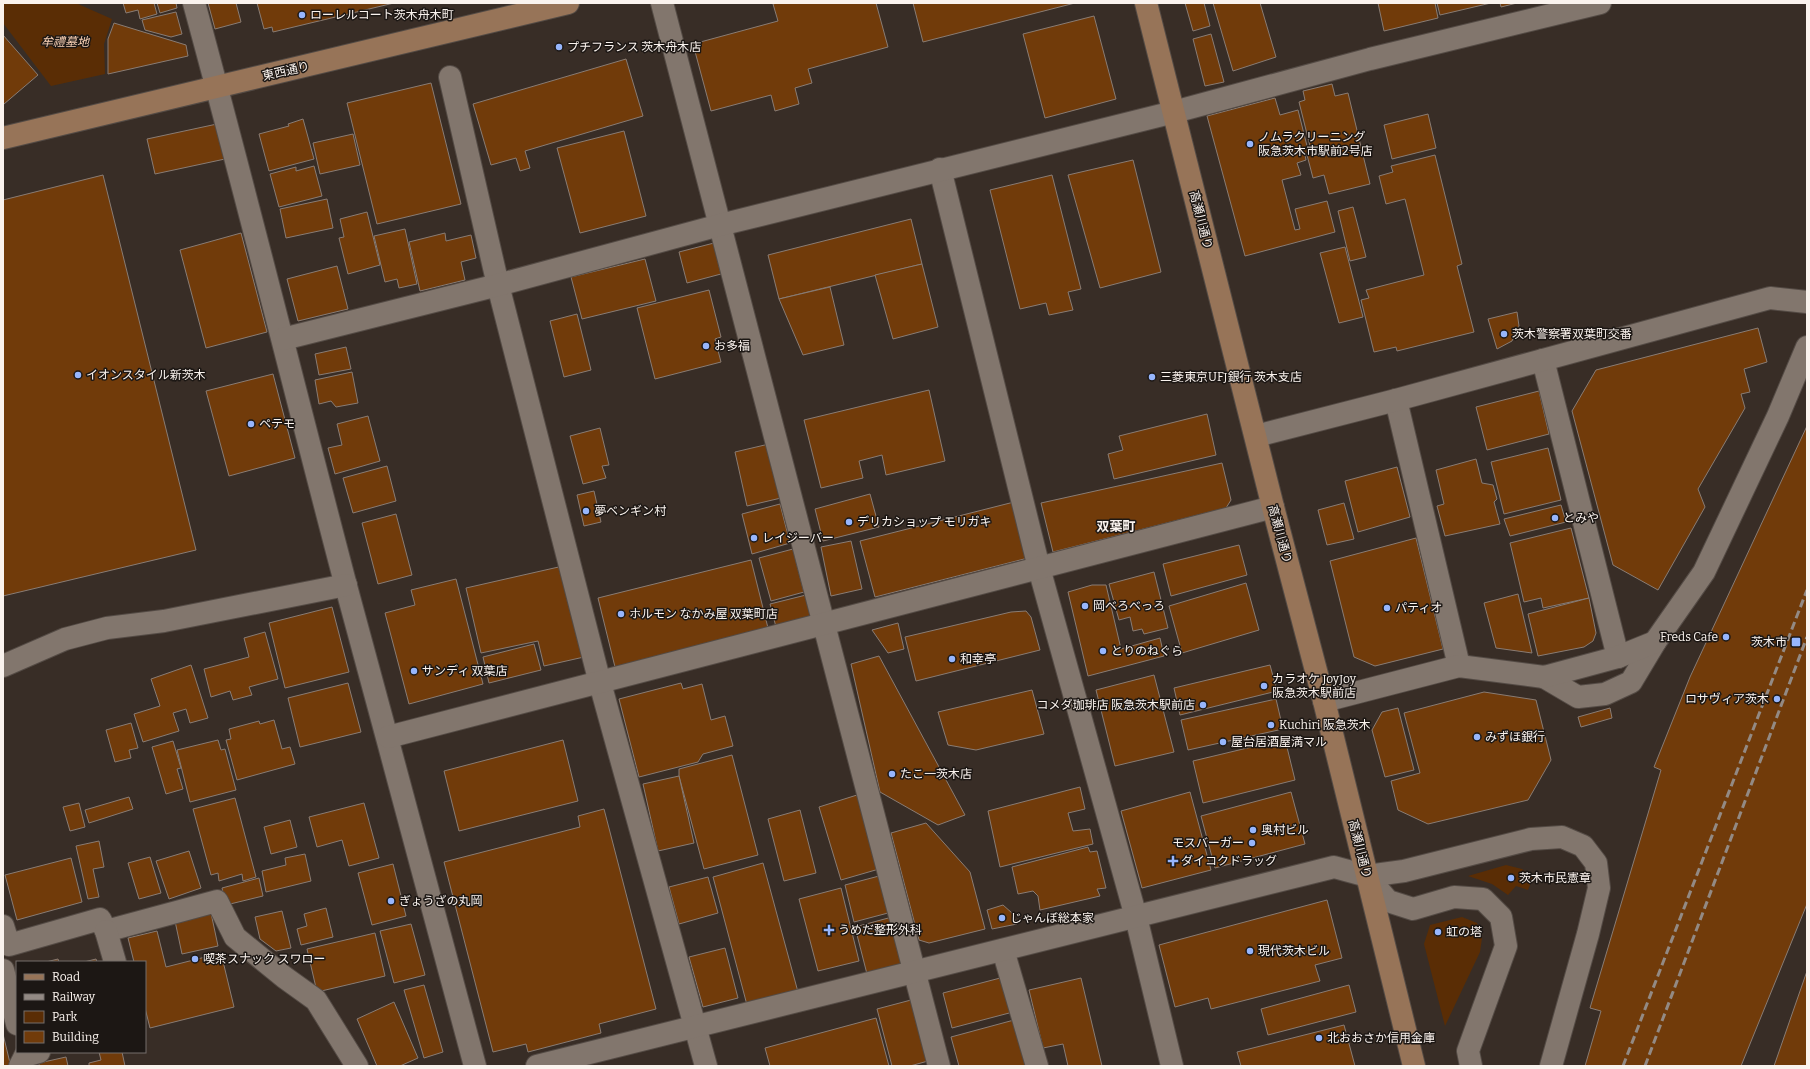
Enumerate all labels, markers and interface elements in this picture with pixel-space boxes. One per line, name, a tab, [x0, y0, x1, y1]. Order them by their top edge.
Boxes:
place label: ローレルコート茨木舟木町	[310, 8, 454, 22]
marker: ローレルコート茨木舟木町	[297, 10, 307, 20]
park label: 牟禮墓地	[41, 35, 91, 49]
place label: プチフランス 茨木舟木店	[567, 40, 701, 54]
marker: プチフランス 茨木舟木店	[554, 42, 564, 52]
street label: 東西通り	[261, 59, 311, 83]
place label: ノムラクリーニング 阪急茨木市駅前2号店	[1258, 130, 1373, 158]
marker: ノムラクリーニング 阪急茨木市駅前2号店	[1245, 139, 1255, 149]
street label: 高瀬川通り	[1187, 189, 1215, 251]
place label: 茨木警察署双葉町交番	[1512, 327, 1632, 341]
marker: 茨木警察署双葉町交番	[1499, 329, 1509, 339]
place label: お多福	[714, 339, 750, 353]
marker: お多福	[701, 341, 711, 351]
place label: イオンスタイル新茨木	[86, 368, 206, 382]
marker: イオンスタイル新茨木	[73, 370, 83, 380]
place label: 三菱東京UFJ銀行 茨木支店	[1160, 370, 1302, 384]
marker: 三菱東京UFJ銀行 茨木支店	[1147, 372, 1157, 382]
place label: ペテモ	[259, 417, 295, 431]
marker: ペテモ	[246, 419, 256, 429]
street label: 高瀬川通り	[1265, 503, 1295, 565]
place label: 夢ベンギン村	[594, 504, 667, 518]
marker: 夢ベンギン村	[581, 506, 591, 516]
place label: とみや	[1563, 511, 1599, 525]
marker: とみや	[1550, 513, 1560, 523]
place label: デリカショップ モリガキ	[857, 515, 991, 529]
marker: デリカショップ モリガキ	[844, 517, 854, 527]
district label: 双葉町	[1096, 519, 1136, 534]
place label: レイジーバー	[762, 531, 834, 545]
marker: レイジーバー	[749, 533, 759, 543]
place label: 岡べろべっろ	[1093, 599, 1165, 613]
marker: 岡べろべっろ	[1080, 601, 1090, 611]
place label: パティオ	[1395, 601, 1442, 615]
marker: パティオ	[1382, 603, 1392, 613]
place label: ホルモン なかみ屋 双葉町店	[629, 607, 778, 621]
marker: ホルモン なかみ屋 双葉町店	[616, 609, 626, 619]
place label: Freds Cafe	[1660, 630, 1718, 644]
marker: Freds Cafe	[1721, 632, 1731, 642]
place label: 茨木市	[1751, 635, 1787, 649]
marker: 茨木市	[1790, 636, 1802, 648]
place label: とりのねぐら	[1111, 644, 1183, 658]
marker: とりのねぐら	[1098, 646, 1108, 656]
place label: 和幸亭	[960, 652, 996, 666]
marker: 和幸亭	[947, 654, 957, 664]
place label: サンディ 双葉店	[422, 664, 508, 678]
marker: サンディ 双葉店	[409, 666, 419, 676]
place label: カラオケ JoyJoy 阪急茨木駅前店	[1272, 672, 1357, 700]
marker: カラオケ JoyJoy 阪急茨木駅前店	[1259, 681, 1269, 691]
place label: ロサヴィア茨木	[1685, 692, 1769, 706]
marker: ロサヴィア茨木	[1772, 694, 1782, 704]
place label: コメダ珈琲店 阪急茨木駅前店	[1037, 698, 1195, 712]
marker: コメダ珈琲店 阪急茨木駅前店	[1198, 700, 1208, 710]
place label: Kuchiri 阪急茨木	[1279, 718, 1371, 732]
marker: Kuchiri 阪急茨木	[1266, 720, 1276, 730]
place label: みずほ銀行	[1485, 730, 1545, 744]
marker: みずほ銀行	[1472, 732, 1482, 742]
place label: 屋台居酒屋満マル	[1231, 735, 1327, 749]
marker: 屋台居酒屋満マル	[1218, 737, 1228, 747]
place label: たこ一茨木店	[900, 767, 972, 781]
marker: たこ一茨木店	[887, 769, 897, 779]
street label: 高瀬川通り	[1346, 818, 1374, 880]
place label: 奥村ビル	[1261, 823, 1309, 837]
marker: 奥村ビル	[1248, 825, 1258, 835]
place label: モスバーガー	[1172, 836, 1244, 850]
marker: モスバーガー	[1247, 838, 1257, 848]
place label: ダイコクドラッグ	[1181, 854, 1277, 868]
marker: ダイコクドラッグ	[1168, 856, 1178, 866]
place label: 茨木市民憲章	[1519, 871, 1591, 885]
marker: 茨木市民憲章	[1506, 873, 1516, 883]
place label: ぎょうざの丸岡	[399, 894, 482, 908]
marker: ぎょうざの丸岡	[386, 896, 396, 906]
place label: じゃんぼ総本家	[1010, 911, 1094, 925]
marker: じゃんぼ総本家	[997, 913, 1007, 923]
place label: うめだ整形外科	[838, 923, 922, 937]
marker: うめだ整形外科	[823, 924, 835, 936]
place label: 虹の塔	[1446, 925, 1482, 939]
marker: 虹の塔	[1433, 927, 1443, 937]
place label: 現代茨木ビル	[1258, 944, 1330, 958]
marker: 現代茨木ビル	[1245, 946, 1255, 956]
place label: 喫茶スナック スワロー	[203, 952, 325, 966]
marker: 喫茶スナック スワロー	[190, 954, 200, 964]
legend	[16, 961, 146, 1053]
text: Road	[52, 970, 80, 984]
text: Railway	[52, 990, 96, 1004]
text: Park	[52, 1010, 78, 1024]
text: Building	[52, 1030, 99, 1044]
place label: 北おおさか信用金庫	[1327, 1031, 1435, 1045]
marker: 北おおさか信用金庫	[1314, 1033, 1324, 1043]

